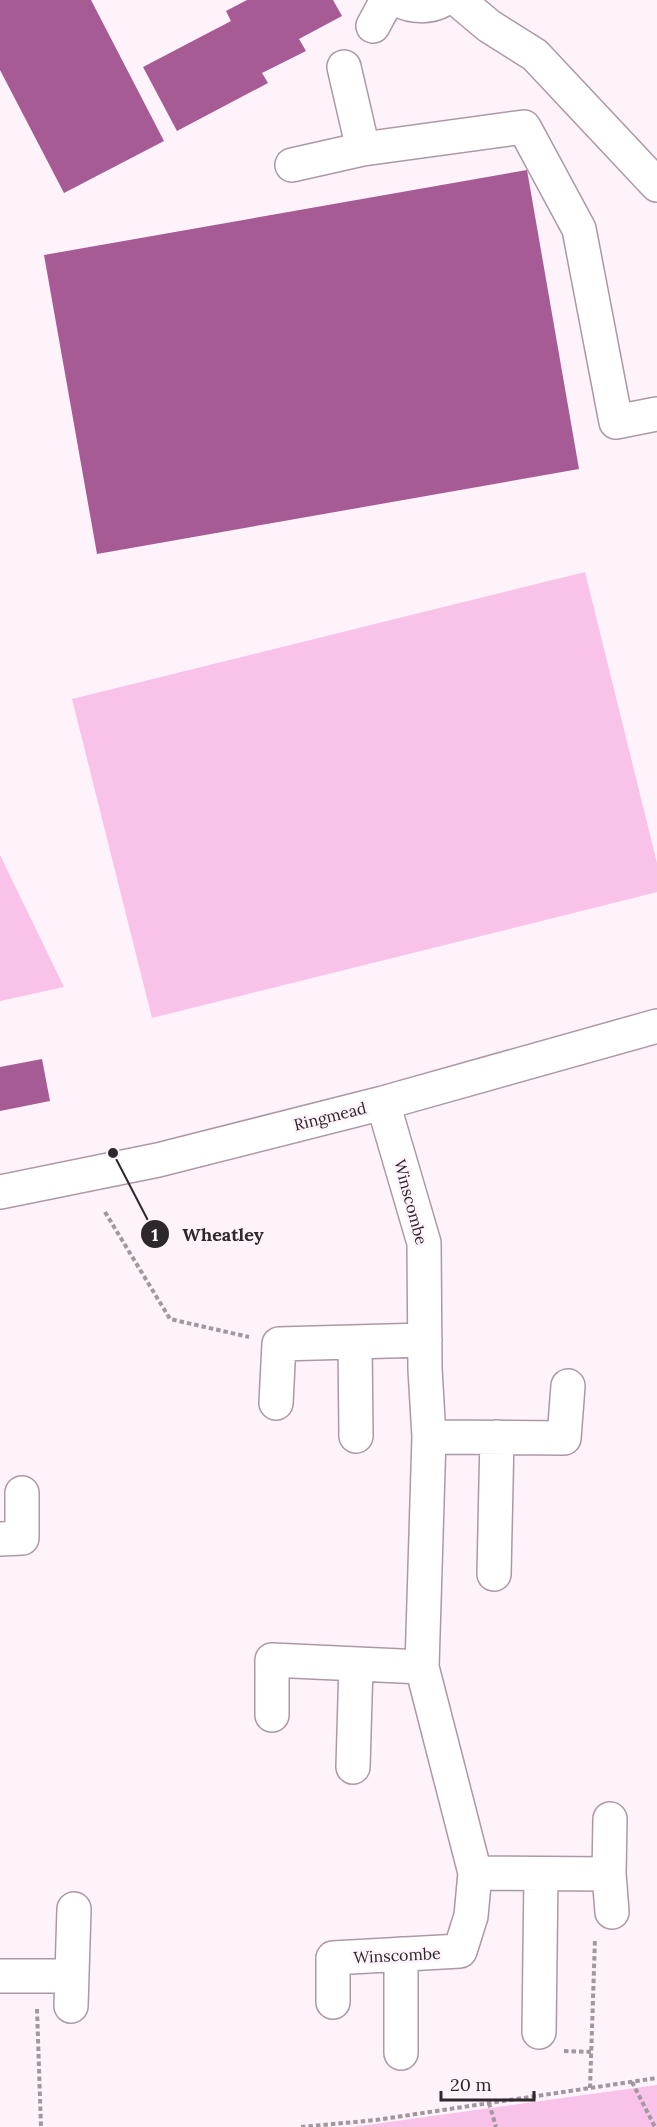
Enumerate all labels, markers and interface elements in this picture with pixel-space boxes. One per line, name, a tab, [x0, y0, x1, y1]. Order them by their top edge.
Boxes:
street label: Ringmead	[292, 1097, 369, 1135]
street label: Winscombe	[390, 1157, 432, 1247]
callout: Wheatley	[140, 1216, 276, 1252]
text: 1	[151, 1223, 159, 1246]
text: Wheatley	[182, 1223, 264, 1246]
street label: Winscombe	[353, 1943, 441, 1967]
scale bar	[441, 2064, 534, 2102]
text: 20 m	[450, 2073, 492, 2096]

